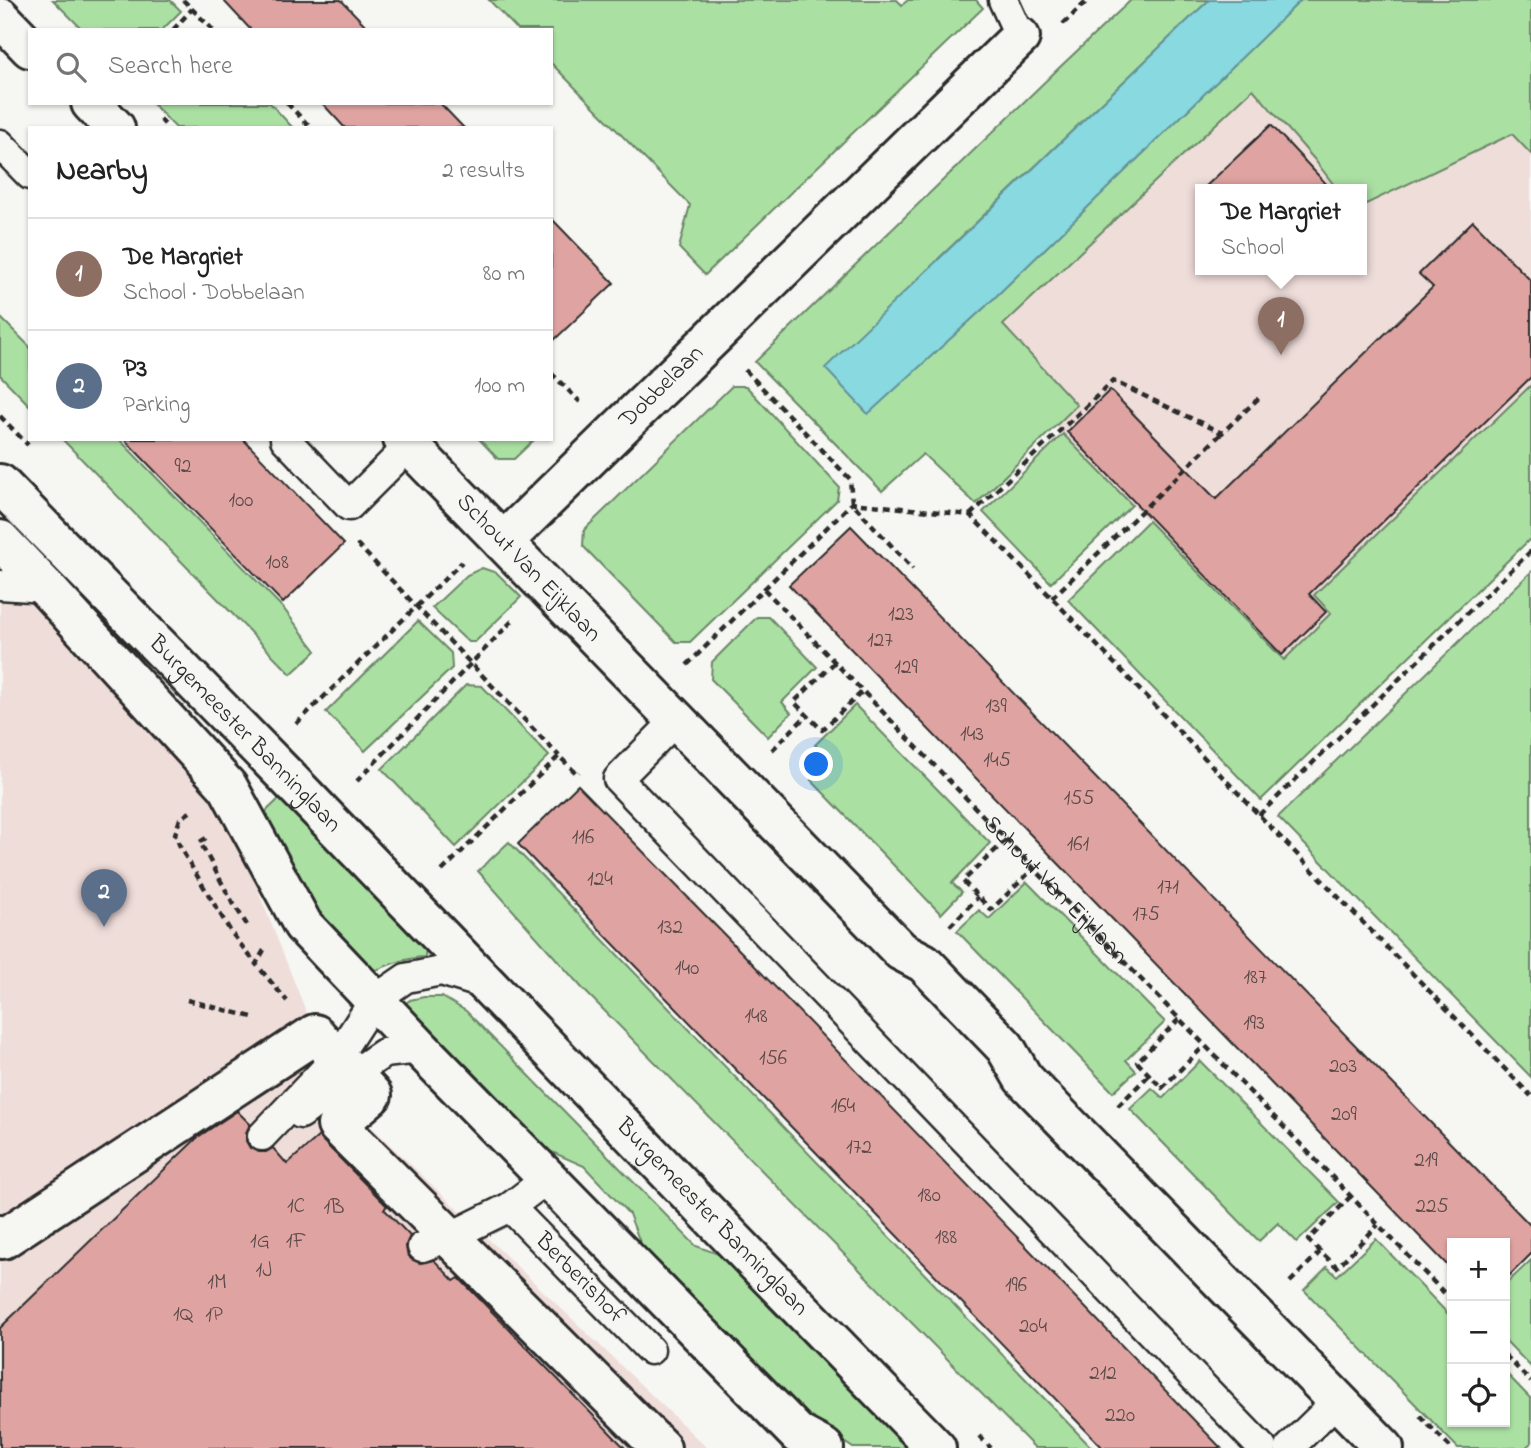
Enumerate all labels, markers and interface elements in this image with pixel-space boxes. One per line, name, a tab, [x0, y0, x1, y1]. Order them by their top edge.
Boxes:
search box	[28, 28, 553, 105]
icon: search	[52, 48, 90, 86]
text: Search here	[108, 48, 233, 86]
text: Nearby	[56, 150, 148, 194]
text: 2 results	[442, 155, 525, 188]
popup	[1195, 184, 1367, 275]
text: De Margriet	[1221, 194, 1341, 232]
text: School	[1221, 232, 1284, 265]
text: De Margriet	[123, 239, 243, 277]
text: 1	[75, 258, 83, 291]
text: 80 m	[483, 258, 525, 291]
text: School · Dobbelaan	[123, 277, 305, 310]
pin: 1	[1258, 297, 1304, 355]
street label: Dobbelaan	[611, 337, 712, 437]
text: P3	[123, 351, 147, 389]
text: 2	[73, 370, 85, 403]
text: 100 m	[474, 370, 525, 403]
text: Parking	[123, 389, 190, 422]
house number: 92	[175, 452, 191, 482]
house number: 100	[229, 486, 253, 516]
street label: Schout Van Eijklaan	[448, 486, 609, 650]
house number: 108	[265, 548, 289, 578]
house number: 123	[888, 600, 914, 630]
house number: 127	[867, 626, 893, 656]
street label: Burgemeester Banninglaan	[139, 627, 349, 841]
house number: 129	[894, 653, 918, 683]
house number: 139	[985, 692, 1008, 722]
house number: 143	[960, 720, 984, 750]
house number: 145	[983, 746, 1011, 776]
your location	[799, 747, 833, 781]
house number: 155	[1064, 784, 1094, 814]
street label: Schout Van Eijklaan	[974, 808, 1136, 973]
house number: 116	[572, 823, 594, 853]
house number: 161	[1067, 830, 1090, 860]
house number: 124	[587, 865, 613, 895]
pin: 2	[81, 869, 127, 927]
house number: 171	[1157, 873, 1179, 903]
house number: 175	[1132, 900, 1160, 930]
house number: 132	[657, 913, 683, 943]
house number: 140	[675, 954, 699, 984]
house number: 187	[1243, 963, 1267, 993]
house number: 148	[744, 1002, 768, 1032]
house number: 193	[1243, 1009, 1265, 1039]
house number: 156	[759, 1044, 787, 1074]
house number: 203	[1329, 1052, 1357, 1082]
house number: 164	[831, 1092, 856, 1122]
house number: 209	[1331, 1100, 1358, 1130]
street label: Burgemeester Banninglaan	[607, 1109, 816, 1324]
house number: 172	[846, 1133, 872, 1163]
house number: 219	[1414, 1146, 1438, 1176]
house number: 180	[917, 1181, 941, 1211]
house number: 1C	[287, 1192, 305, 1222]
house number: 225	[1416, 1192, 1448, 1222]
house number: 1B	[324, 1193, 344, 1223]
house number: 188	[935, 1223, 957, 1253]
street label: Berberishof	[526, 1224, 634, 1333]
house number: 1G	[250, 1227, 270, 1257]
house number: 1F	[286, 1227, 307, 1257]
map controls	[1447, 1238, 1510, 1427]
button: +	[1447, 1238, 1510, 1301]
house number: 1J	[256, 1256, 272, 1286]
house number: 1M	[207, 1268, 227, 1298]
house number: 196	[1005, 1271, 1027, 1301]
house number: 1Q	[173, 1300, 194, 1330]
house number: 1P	[205, 1301, 223, 1331]
button: −	[1447, 1301, 1510, 1364]
house number: 204	[1019, 1312, 1047, 1342]
house number: 212	[1089, 1359, 1117, 1389]
button: locate	[1447, 1364, 1510, 1427]
house number: 220	[1105, 1401, 1135, 1431]

